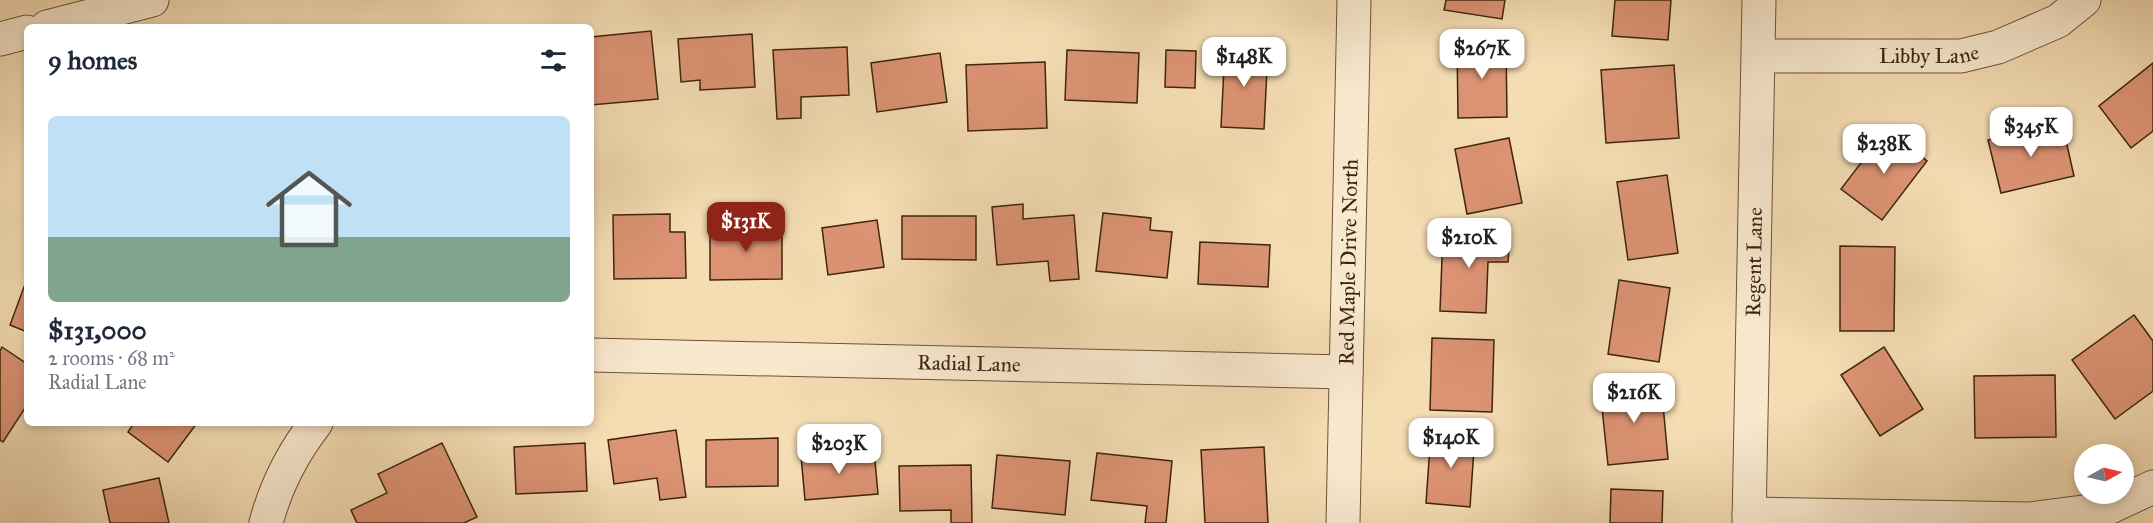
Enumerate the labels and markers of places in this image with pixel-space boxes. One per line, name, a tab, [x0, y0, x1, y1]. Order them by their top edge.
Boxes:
pin: $267K	[1440, 29, 1524, 80]
pin: $148K	[1202, 37, 1286, 88]
pin: $345K	[1989, 107, 2073, 158]
pin: $238K	[1842, 124, 1926, 175]
pin: $131K	[704, 202, 788, 253]
pin: $210K	[1427, 218, 1511, 269]
pin: $216K	[1592, 373, 1676, 424]
pin: $140K	[1409, 418, 1493, 469]
pin: $203K	[797, 424, 881, 475]

